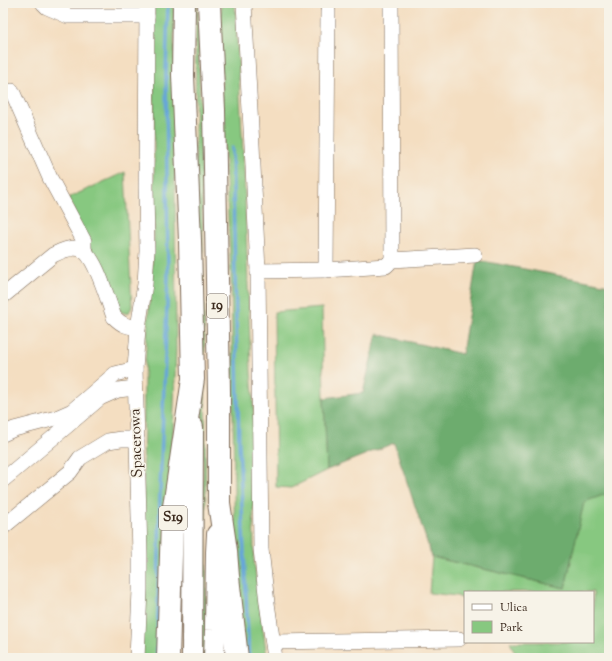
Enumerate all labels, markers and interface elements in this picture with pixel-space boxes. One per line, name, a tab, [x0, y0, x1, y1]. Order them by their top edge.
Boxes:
road number: 19	[207, 294, 227, 318]
street label: Spacerowa	[125, 408, 149, 478]
road number: S19	[159, 506, 187, 530]
legend	[464, 591, 594, 643]
text: Ulica	[500, 599, 528, 617]
text: Park	[500, 619, 523, 637]

